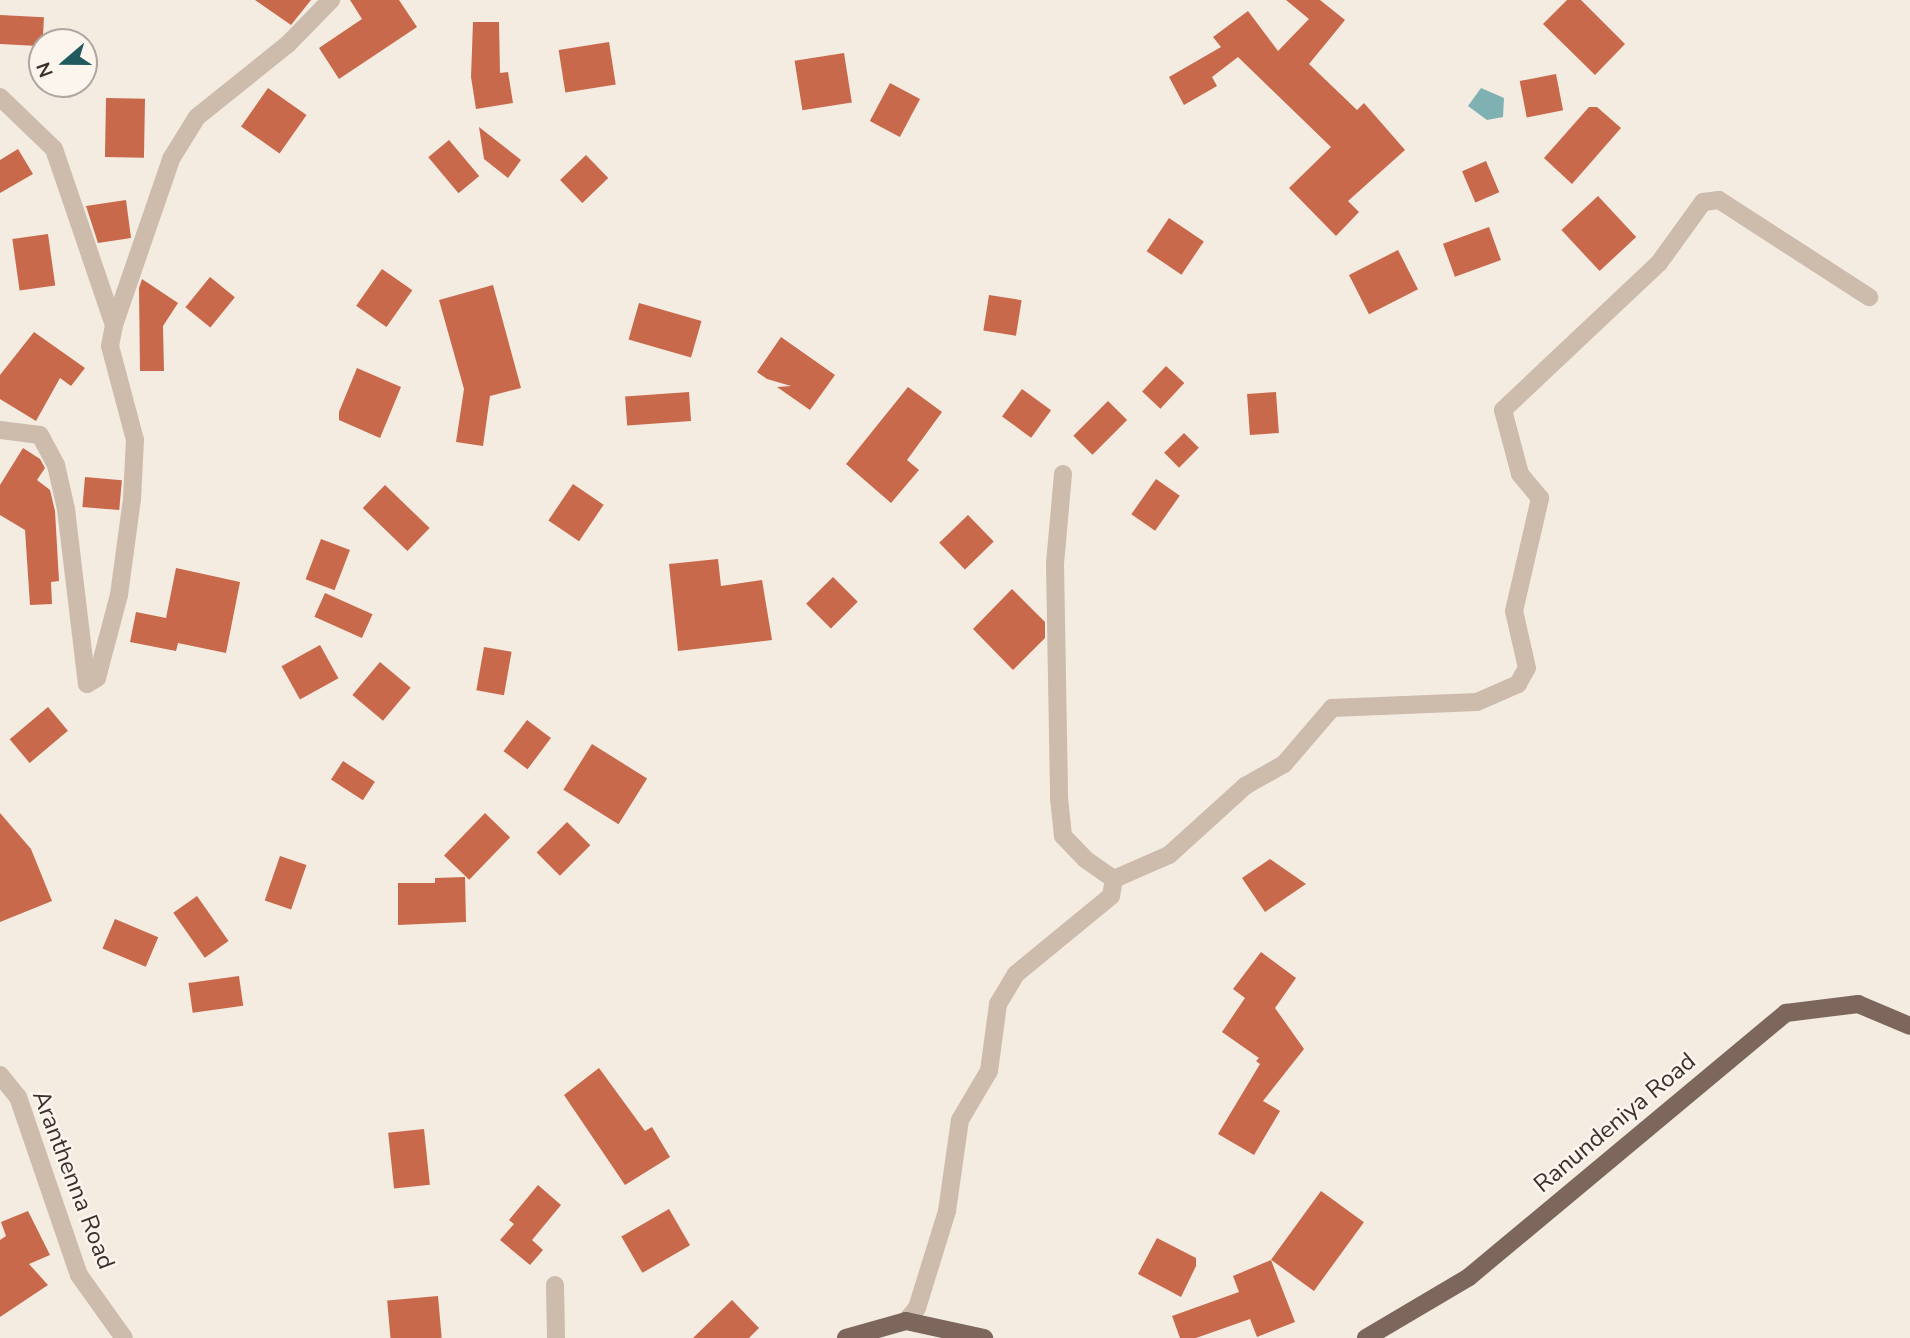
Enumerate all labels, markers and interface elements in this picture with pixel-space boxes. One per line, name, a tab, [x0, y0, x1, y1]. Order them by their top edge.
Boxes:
north arrow	[28, 28, 98, 98]
text: N	[30, 58, 60, 81]
street label: Ranundeniya Road	[1528, 1047, 1702, 1199]
street label: Aranthenna Road	[26, 1087, 120, 1273]

